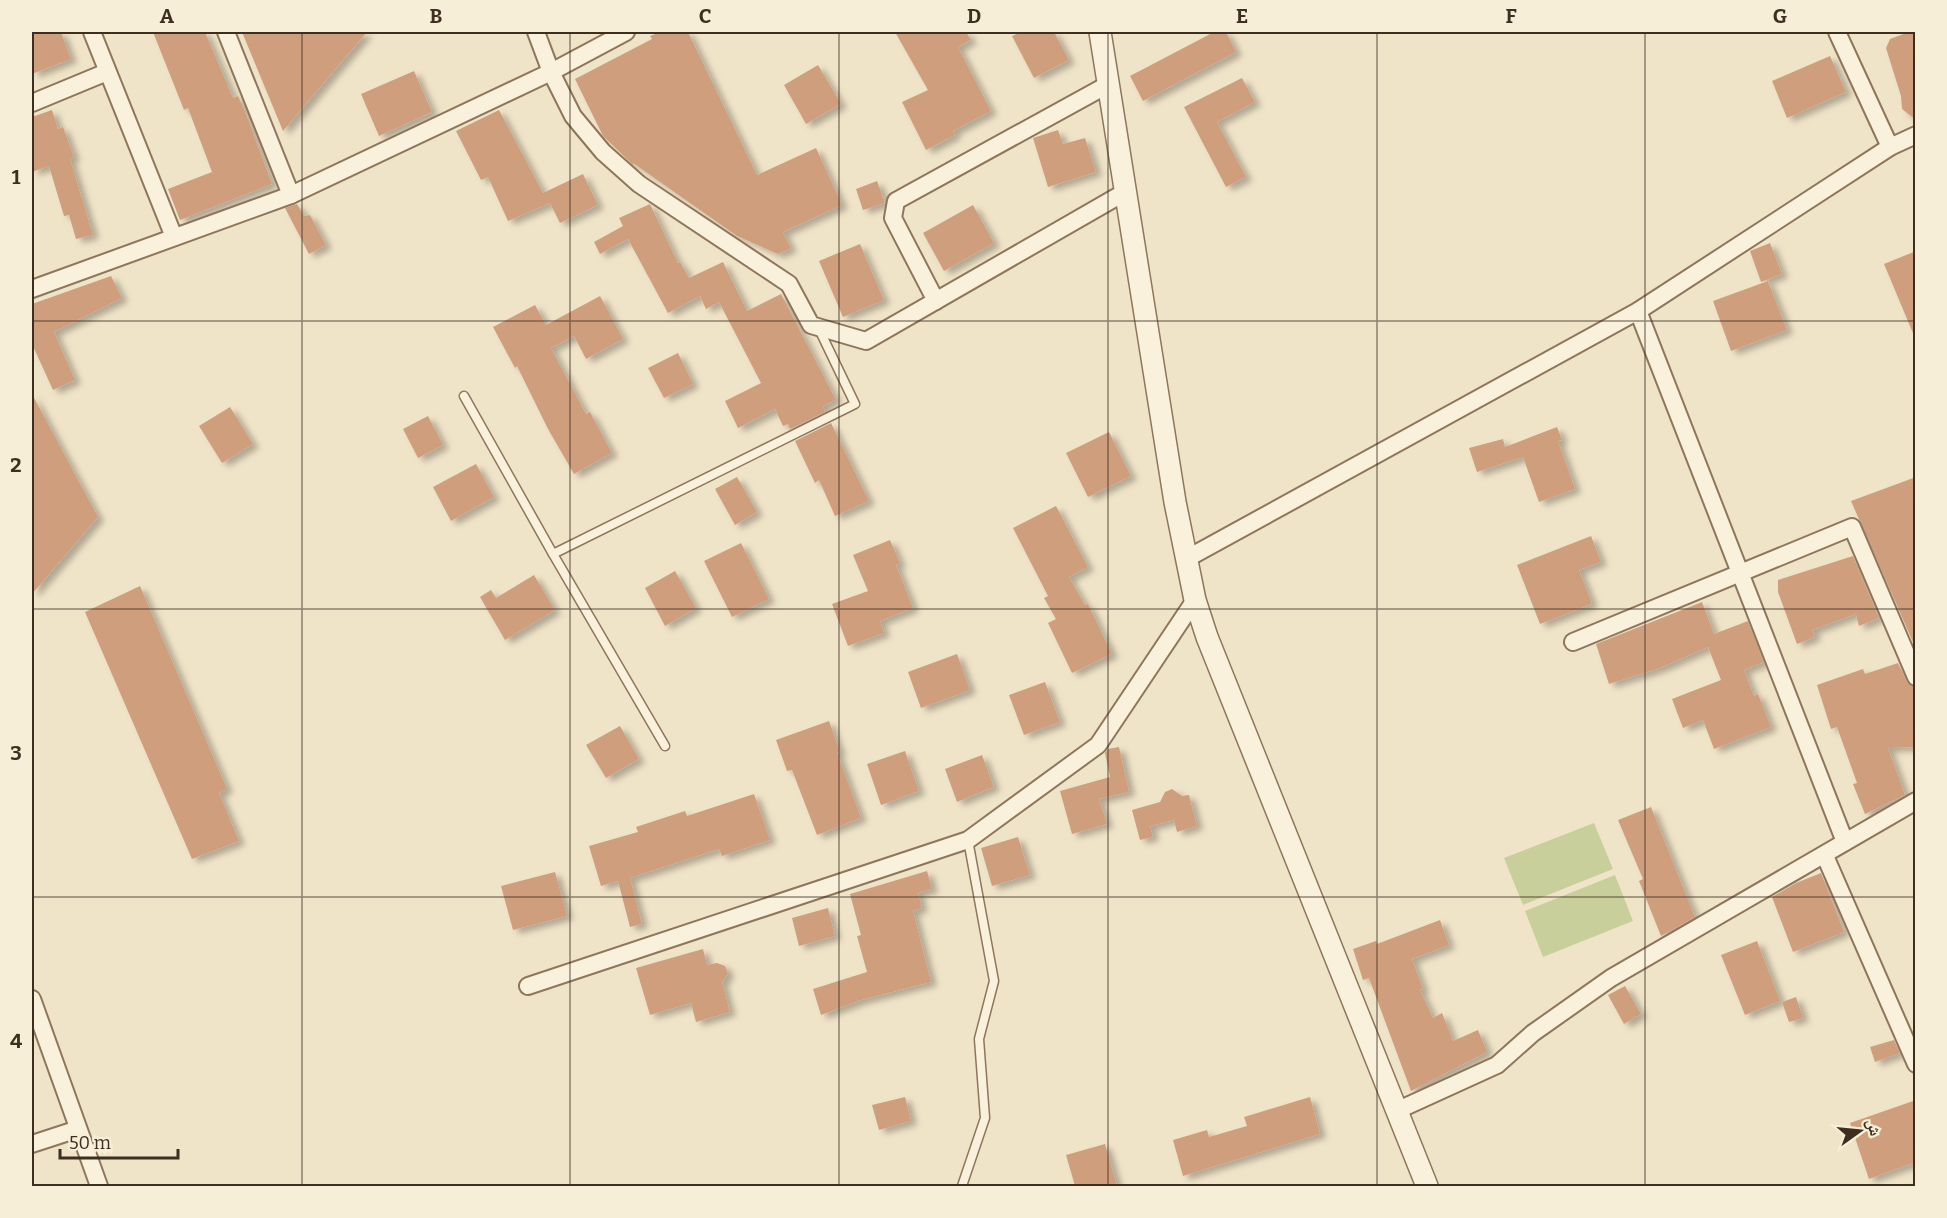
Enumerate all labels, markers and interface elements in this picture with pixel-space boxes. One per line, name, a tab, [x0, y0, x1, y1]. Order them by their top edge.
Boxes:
text: A	[160, 4, 175, 28]
text: B	[430, 4, 443, 28]
text: C	[699, 4, 711, 28]
text: D	[967, 4, 981, 28]
text: E	[1236, 4, 1248, 28]
text: F	[1505, 4, 1517, 28]
text: G	[1773, 4, 1787, 28]
text: 1	[12, 165, 21, 189]
text: 2	[10, 453, 22, 477]
text: 3	[10, 741, 22, 765]
text: 4	[10, 1029, 22, 1053]
north arrow	[1830, 1101, 1890, 1161]
text: ش	[1863, 1117, 1885, 1138]
scale bar	[60, 1122, 178, 1160]
text: 50 m	[69, 1132, 111, 1154]

